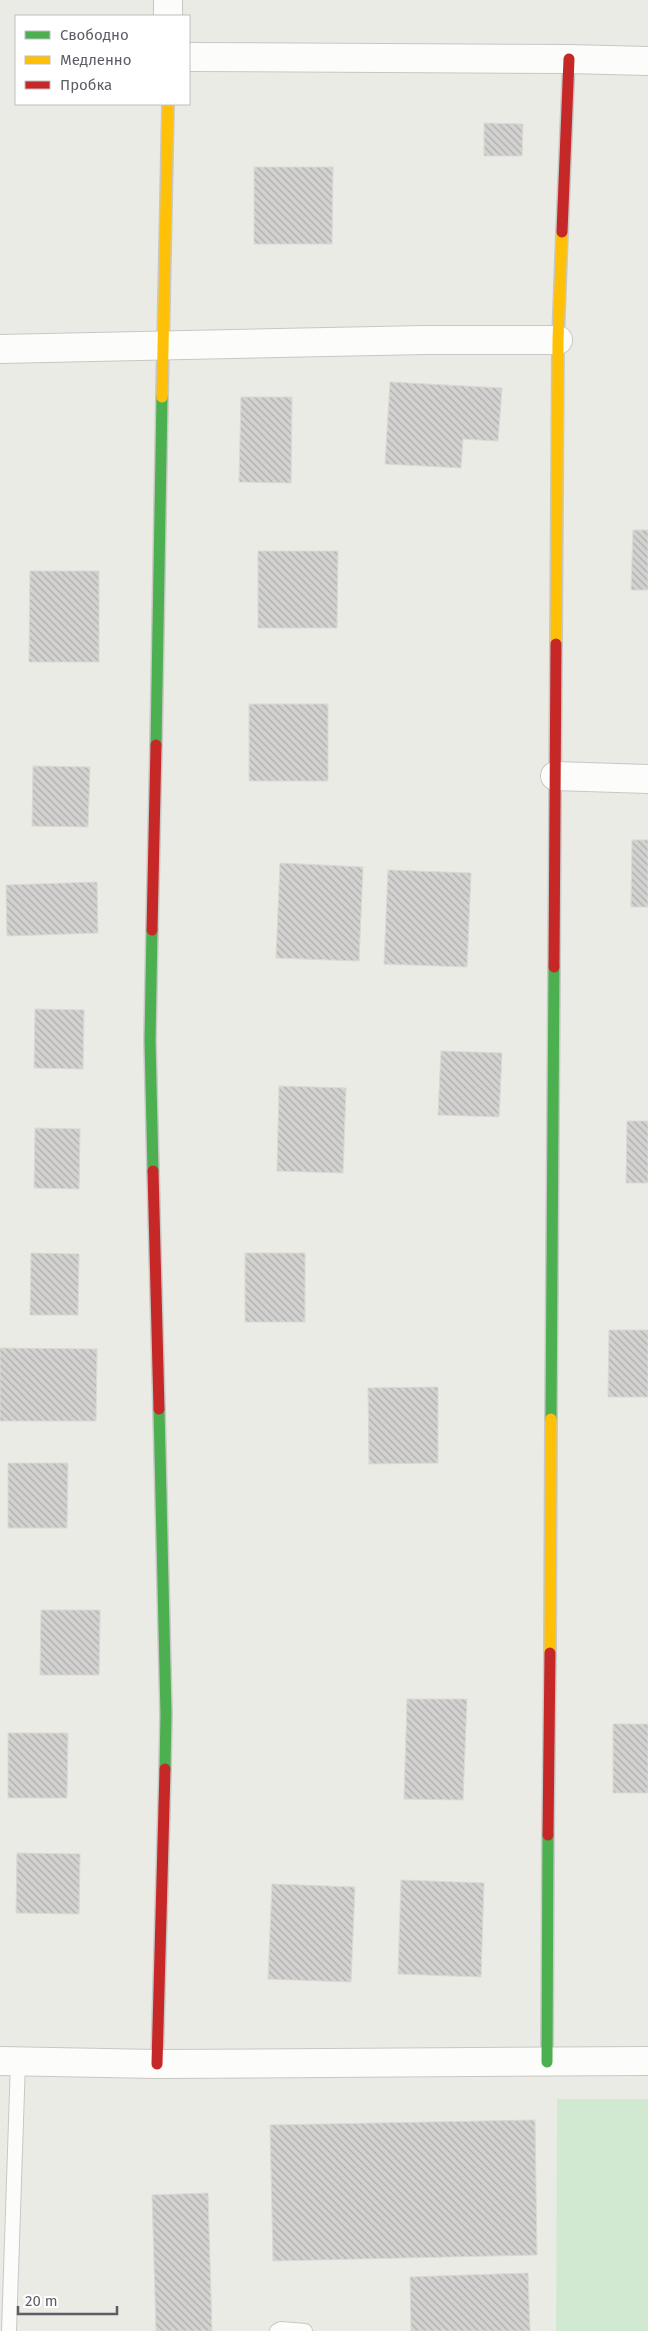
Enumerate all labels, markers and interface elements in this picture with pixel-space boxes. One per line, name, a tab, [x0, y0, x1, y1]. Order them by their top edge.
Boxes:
legend	[15, 15, 190, 105]
text: Свободно	[60, 26, 129, 44]
text: Медленно	[60, 51, 132, 69]
text: Пробка	[60, 76, 112, 94]
scale bar	[18, 2284, 116, 2316]
text: 20 m	[25, 2292, 58, 2310]

